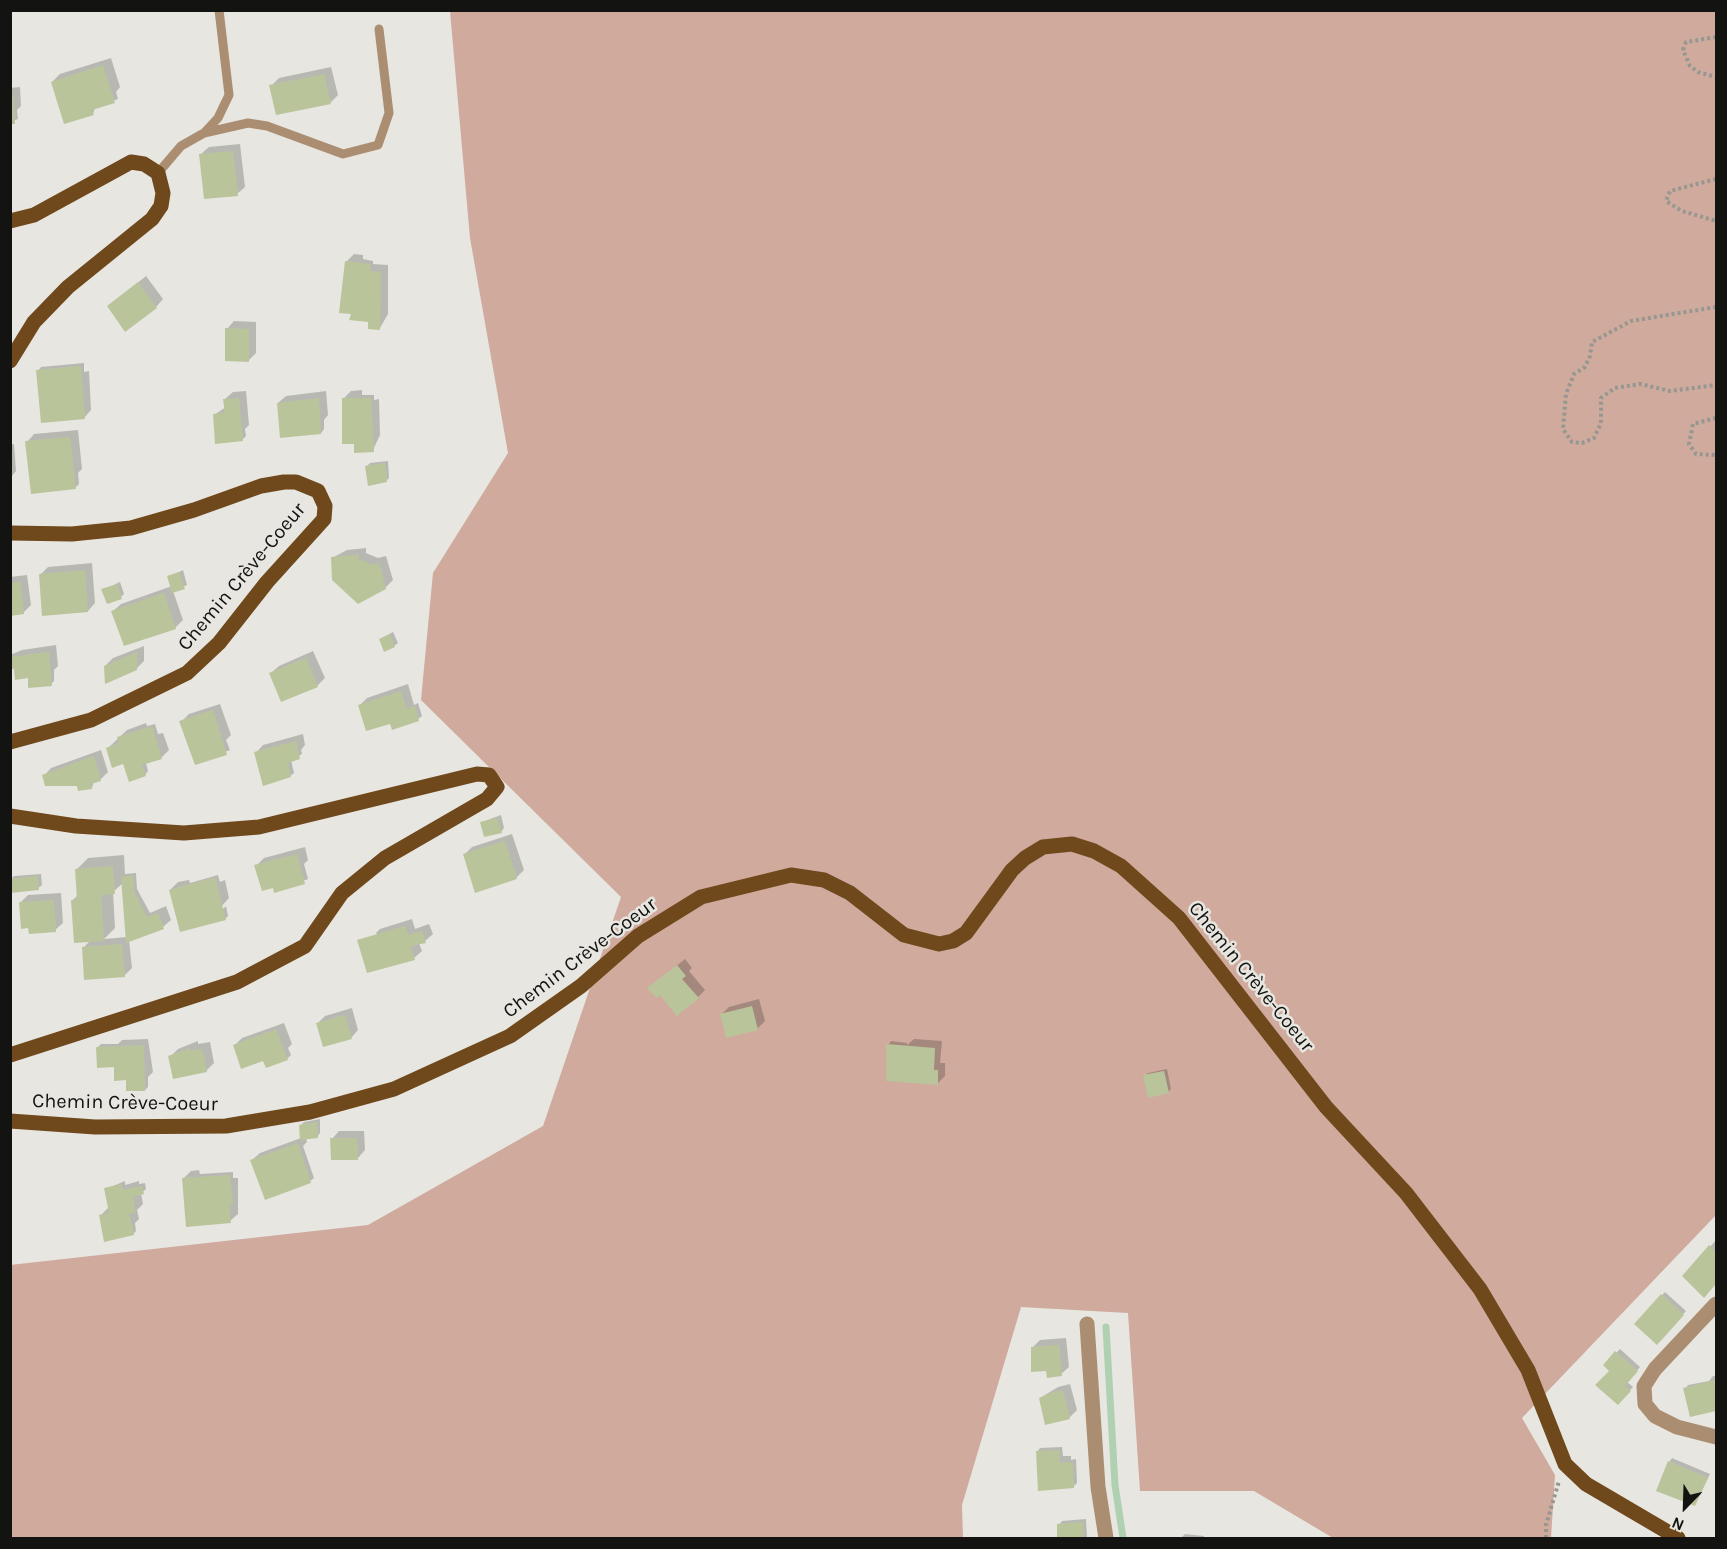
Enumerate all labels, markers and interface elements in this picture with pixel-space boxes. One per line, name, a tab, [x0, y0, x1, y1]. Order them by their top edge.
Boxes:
street label: Chemin Crève-Coeur	[173, 498, 311, 656]
street label: Chemin Crève-Coeur	[499, 892, 661, 1024]
street label: Chemin Crève-Coeur	[1183, 897, 1319, 1057]
street label: Chemin Crève-Coeur	[32, 1089, 218, 1117]
north arrow	[1655, 1477, 1715, 1537]
text: N	[1669, 1513, 1687, 1535]

